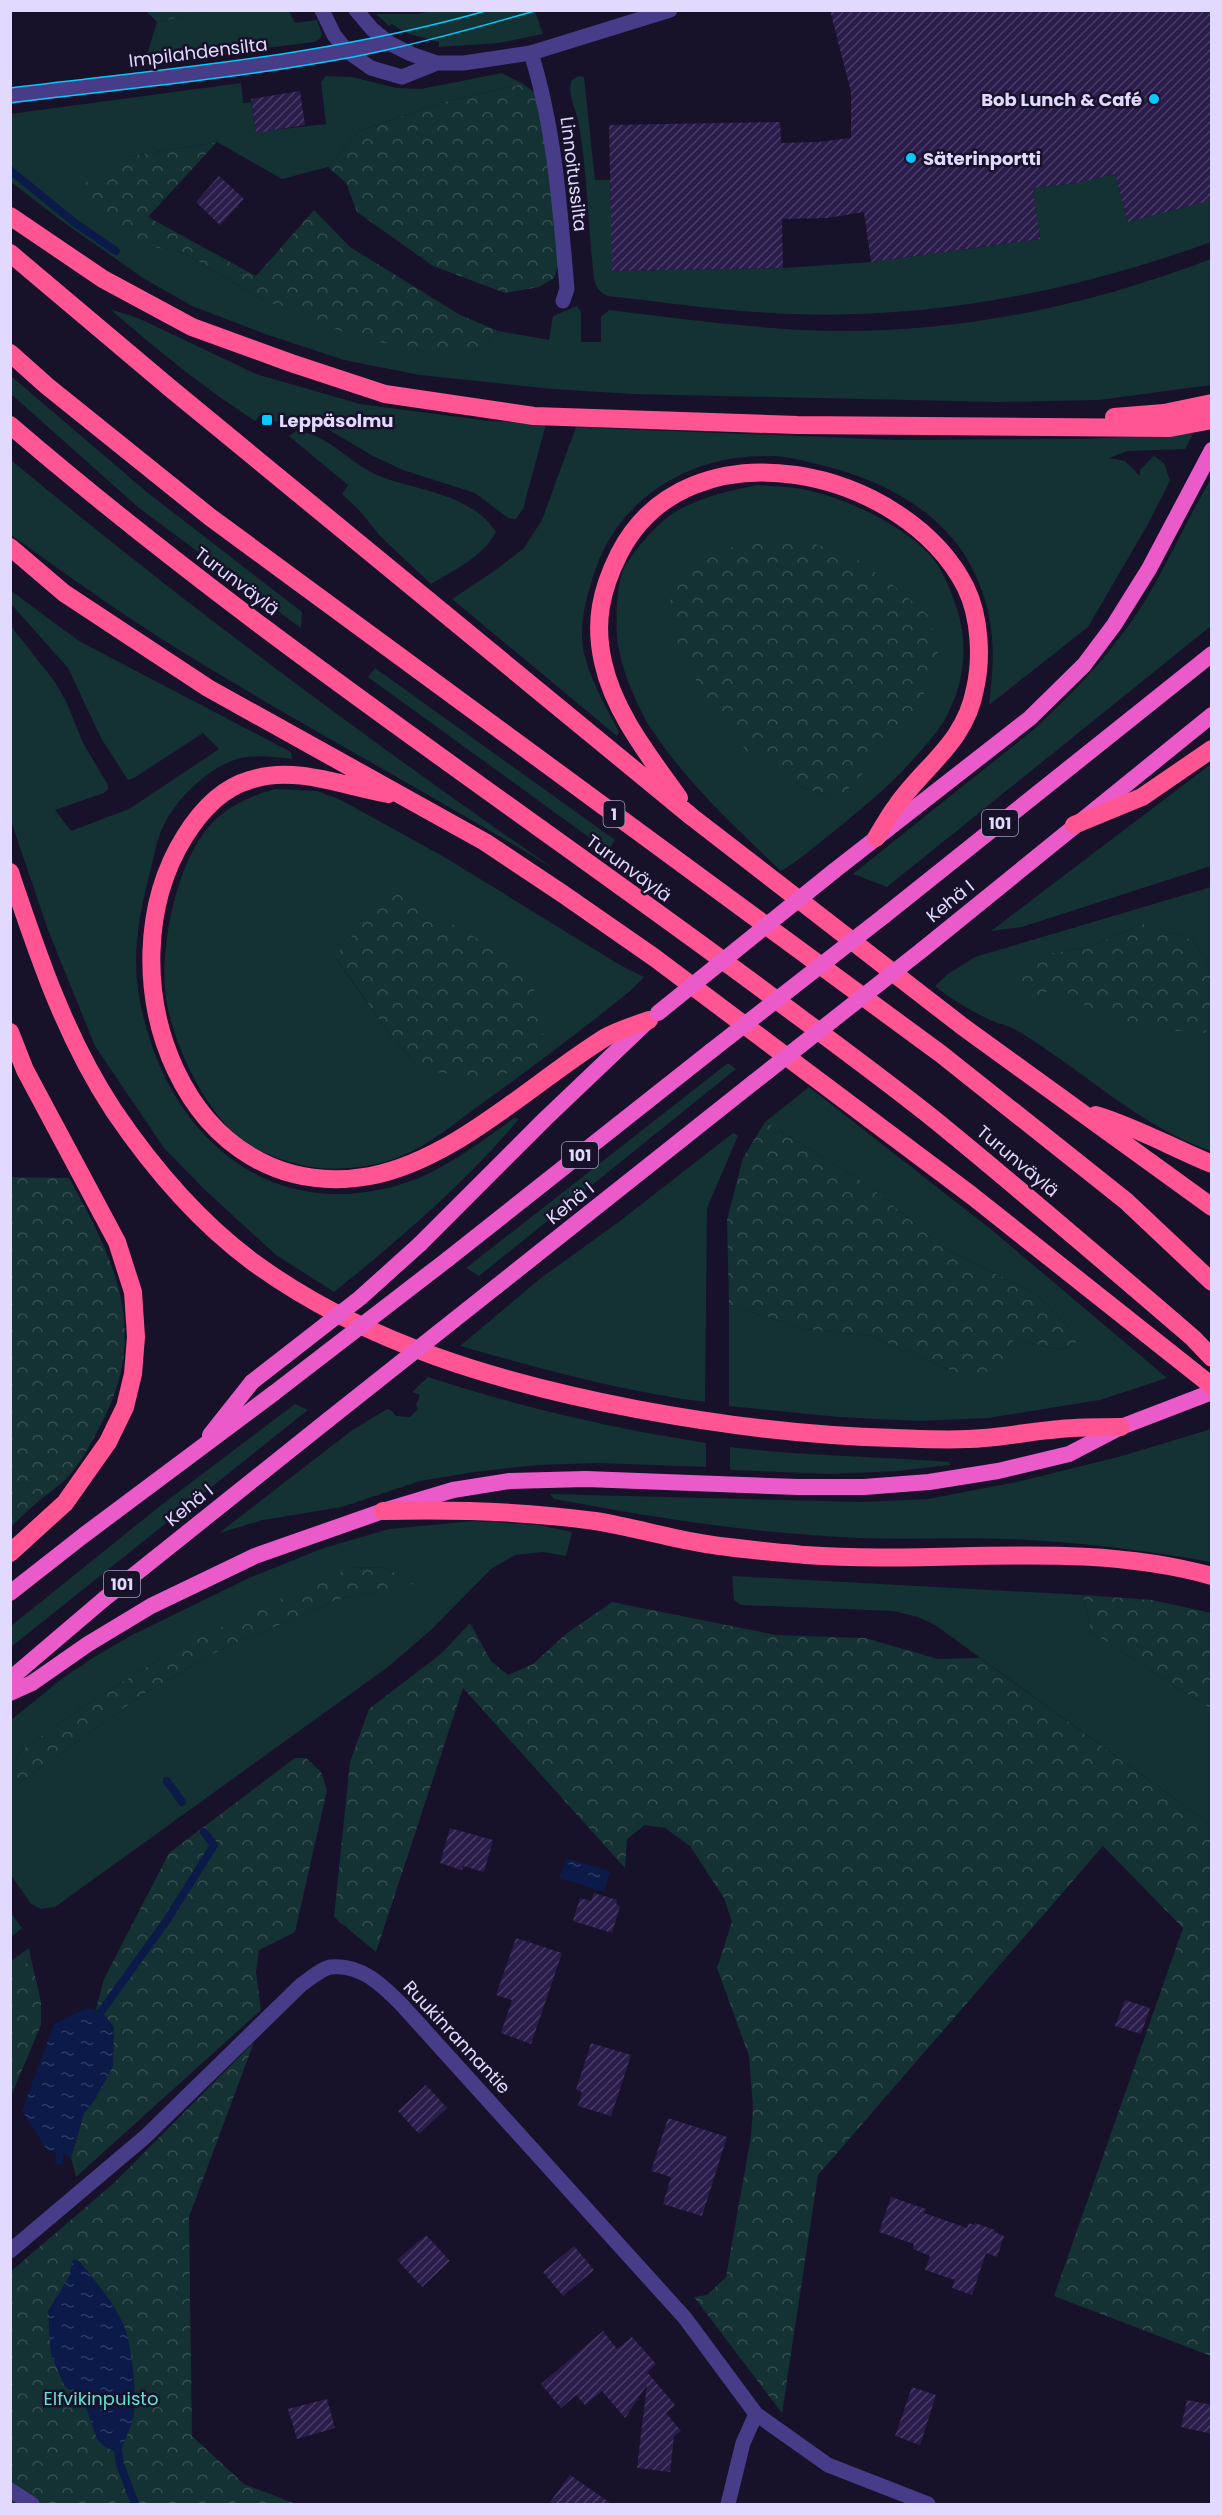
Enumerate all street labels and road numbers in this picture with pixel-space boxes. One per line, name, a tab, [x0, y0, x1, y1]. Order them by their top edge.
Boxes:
street label: Impilahdensilta	[127, 31, 269, 73]
street label: Linnoitussilta	[555, 115, 593, 233]
street label: Turunväylä	[190, 541, 284, 621]
road number: 1	[604, 801, 624, 827]
road number: 101	[982, 810, 1018, 836]
street label: Turunväylä	[581, 828, 677, 908]
street label: Kehä I	[921, 874, 979, 928]
street label: Turunväylä	[972, 1119, 1064, 1203]
road number: 101	[562, 1142, 598, 1168]
street label: Kehä I	[541, 1176, 599, 1230]
street label: Kehä I	[160, 1478, 218, 1532]
road number: 101	[104, 1571, 140, 1597]
street label: Ruukinrannantie	[398, 1975, 516, 2099]

